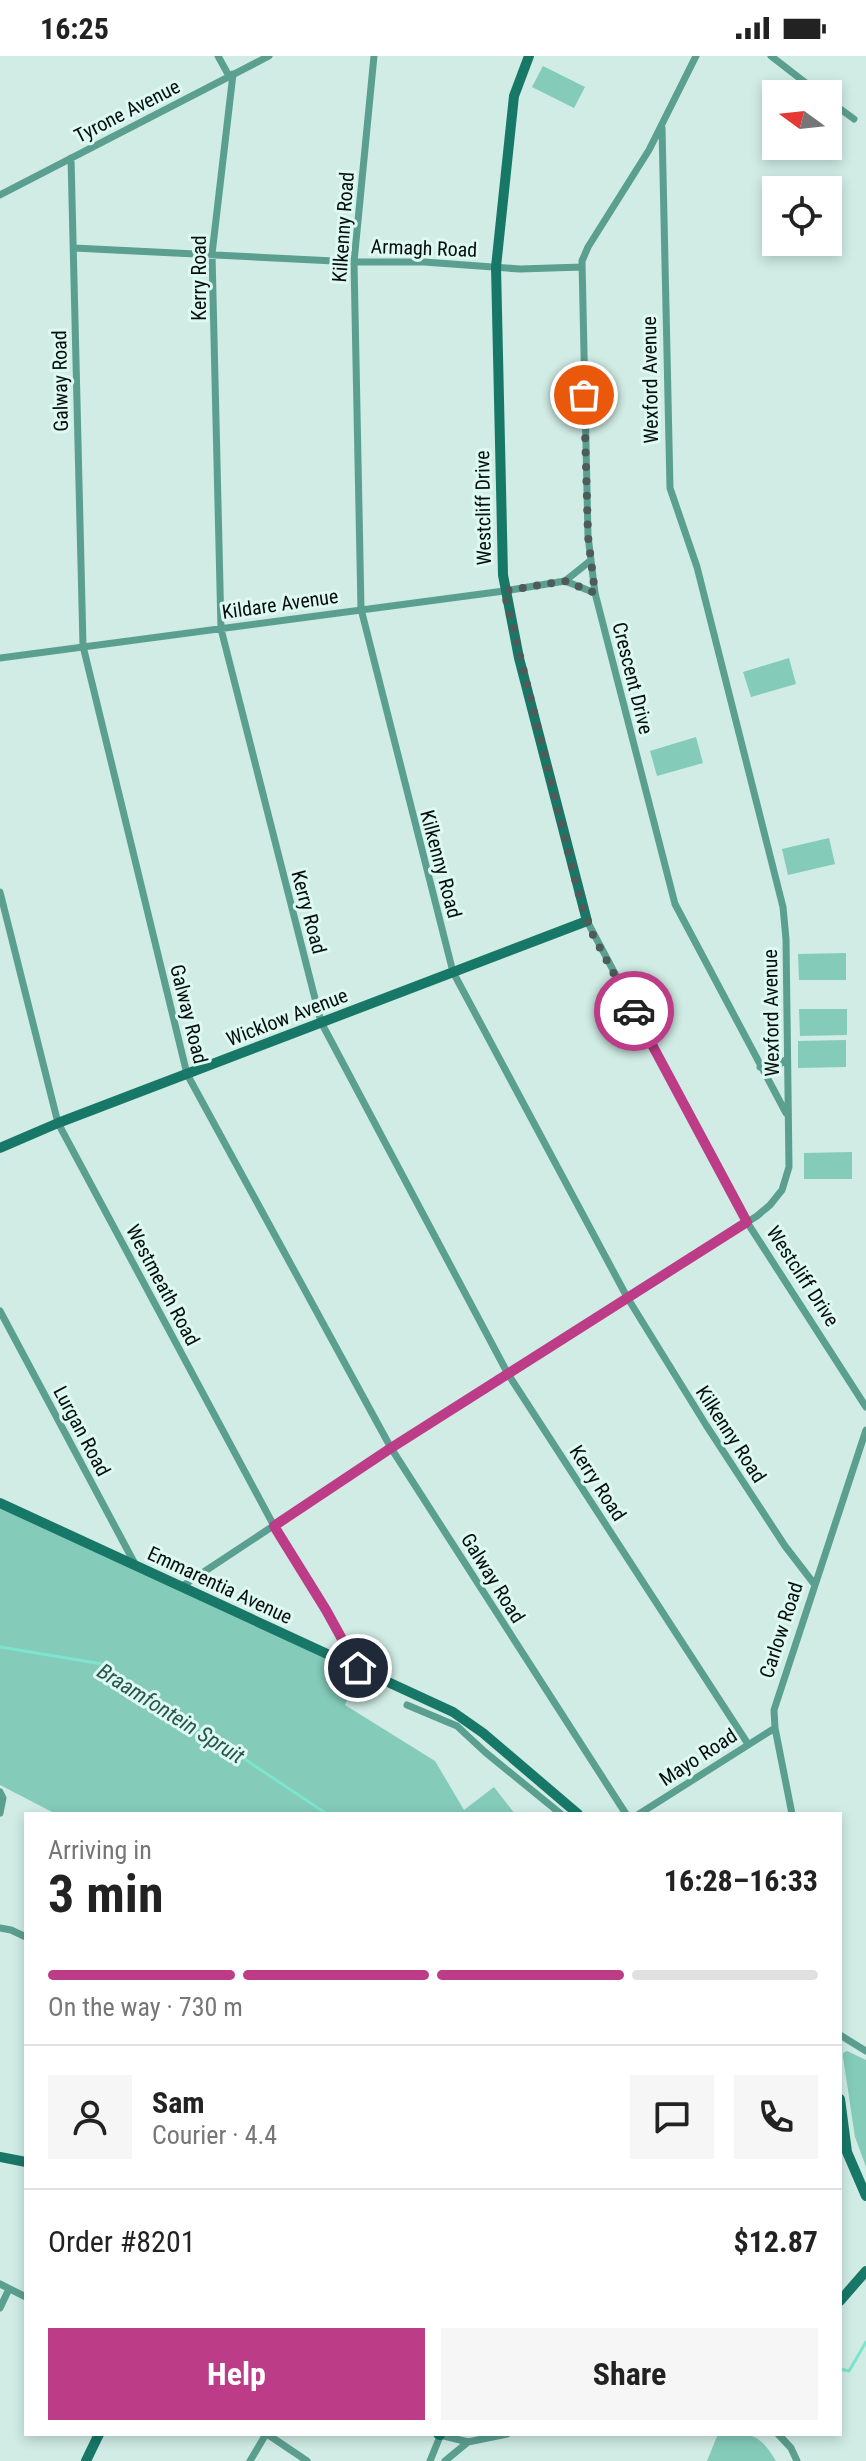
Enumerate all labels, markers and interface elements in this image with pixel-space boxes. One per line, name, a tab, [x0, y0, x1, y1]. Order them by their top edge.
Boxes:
text: 16:25	[40, 11, 109, 46]
street label: Tyrone Avenue	[70, 74, 184, 148]
north arrow	[762, 80, 842, 160]
map controls	[762, 80, 842, 256]
street label: Kilkenny Road	[327, 171, 359, 283]
button: locate	[762, 176, 842, 256]
street label: Armagh Road	[370, 234, 478, 262]
street label: Kerry Road	[187, 235, 211, 321]
street label: Wexford Avenue	[637, 316, 663, 444]
street label: Galway Road	[47, 330, 73, 432]
pin	[550, 361, 618, 429]
icon: bag	[562, 373, 606, 417]
street label: Westcliff Drive	[470, 450, 496, 566]
street label: Kildare Avenue	[220, 584, 340, 624]
street label: Crescent Drive	[608, 620, 658, 736]
street label: Kilkenny Road	[415, 807, 467, 921]
street label: Kerry Road	[286, 868, 332, 956]
street label: Wexford Avenue	[758, 949, 784, 1077]
street label: Galway Road	[165, 962, 213, 1066]
courier	[594, 971, 674, 1051]
street label: Wicklow Avenue	[223, 983, 351, 1051]
icon: car	[612, 989, 656, 1033]
street label: Westmeath Road	[121, 1220, 205, 1350]
street label: Westcliff Drive	[762, 1221, 844, 1331]
street label: Kilkenny Road	[691, 1381, 771, 1487]
street label: Lurgan Road	[48, 1382, 116, 1480]
street label: Kerry Road	[565, 1441, 631, 1525]
street label: Galway Road	[456, 1529, 530, 1627]
street label: Emmarentia Avenue	[144, 1541, 296, 1629]
street label: Carlow Road	[754, 1579, 808, 1681]
pin	[324, 1634, 392, 1702]
icon: home	[336, 1646, 380, 1690]
water label: Braamfontein Spruit	[93, 1658, 249, 1769]
street label: Mayo Road	[655, 1723, 741, 1791]
text: Arriving in	[48, 1835, 152, 1865]
text: 16:28–16:33	[664, 1863, 818, 1898]
text: 3 min	[48, 1864, 164, 1925]
text: On the way · 730 m	[48, 1992, 243, 2022]
button: person	[48, 2075, 132, 2159]
button: chat	[630, 2075, 714, 2159]
button: phone	[734, 2075, 818, 2159]
text: Sam	[152, 2085, 205, 2120]
text: Courier · 4.4	[152, 2120, 277, 2150]
text: Order #8201	[48, 2224, 196, 2259]
text: $12.87	[733, 2224, 818, 2259]
button: Help	[48, 2328, 425, 2420]
button: Share	[441, 2328, 818, 2420]

